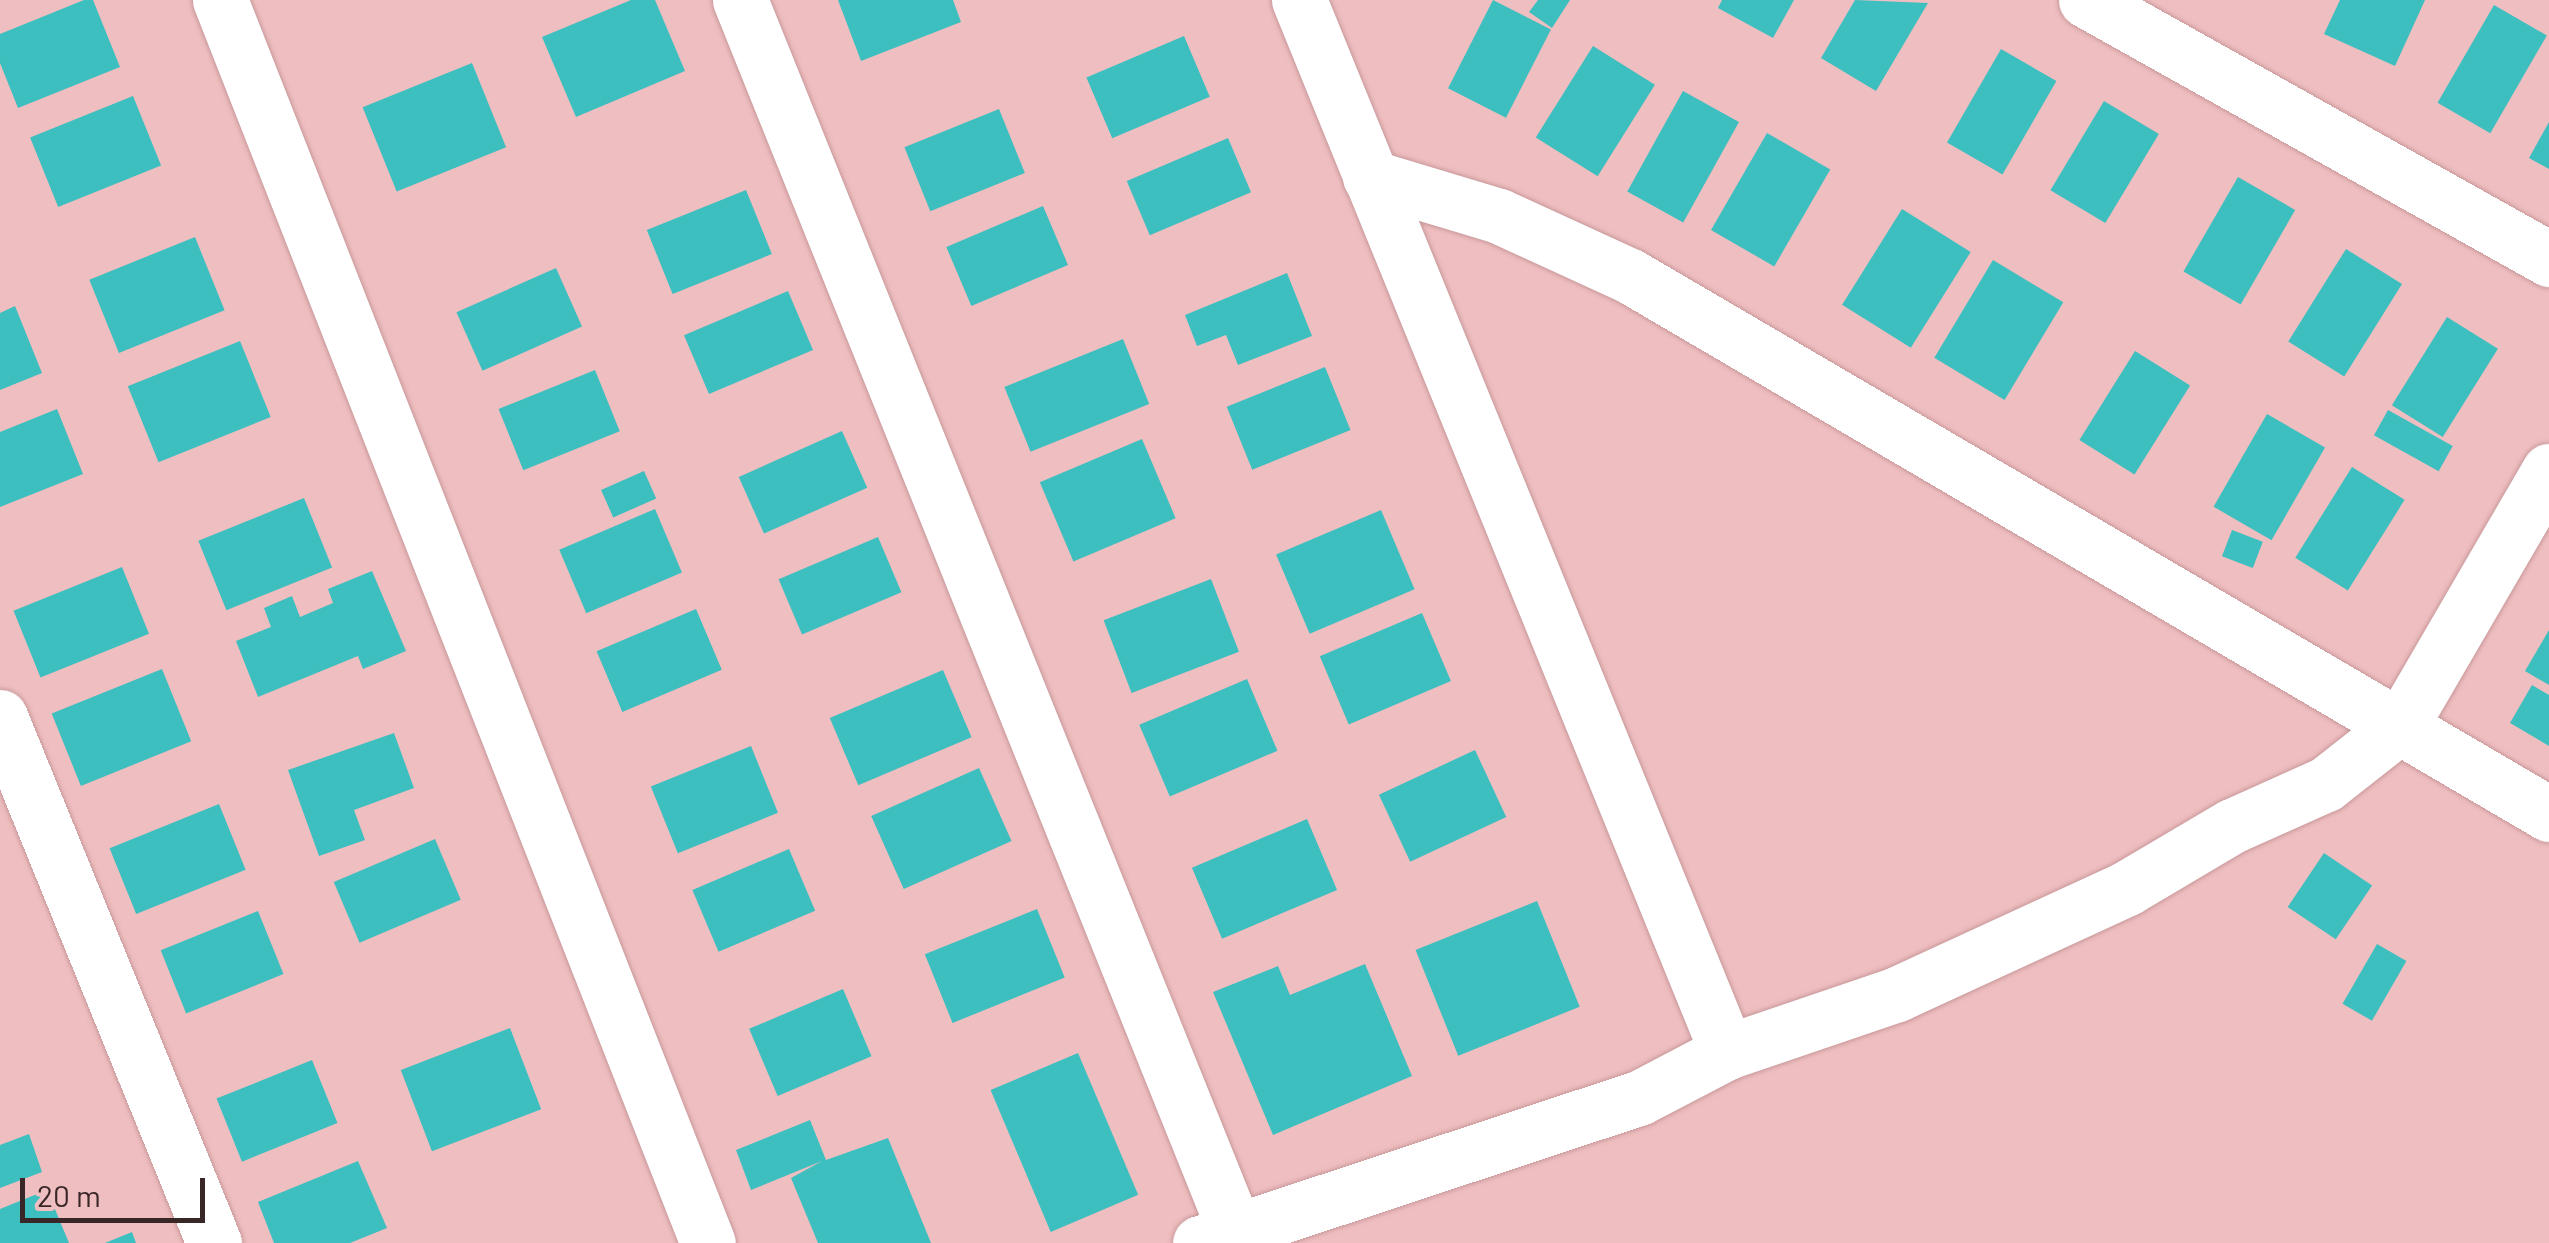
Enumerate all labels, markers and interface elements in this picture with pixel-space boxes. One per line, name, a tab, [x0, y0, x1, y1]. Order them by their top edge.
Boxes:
scale bar	[25, 1158, 210, 1220]
text: 20 m	[37, 1177, 101, 1213]

